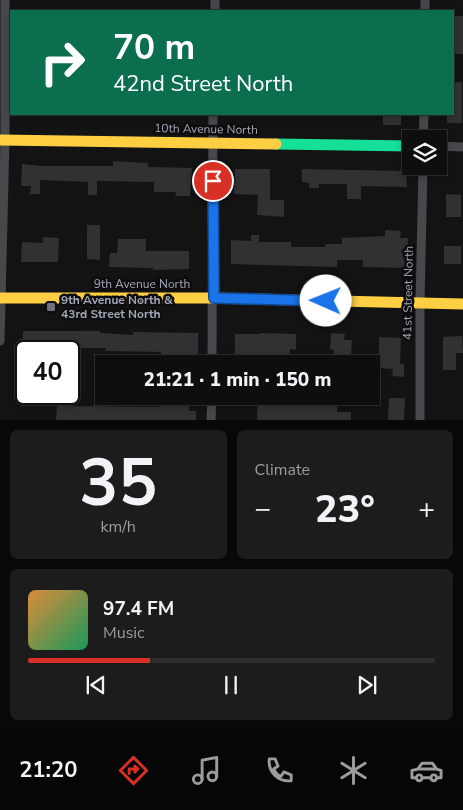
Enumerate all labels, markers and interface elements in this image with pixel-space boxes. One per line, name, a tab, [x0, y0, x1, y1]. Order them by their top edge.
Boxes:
text: 70 m	[113, 24, 195, 71]
icon: right	[30, 30, 95, 95]
text: 42nd Street North	[113, 69, 293, 99]
street label: 10th Avenue North	[154, 120, 258, 138]
map controls	[402, 130, 447, 175]
button: layers	[402, 130, 447, 175]
pin	[192, 160, 234, 202]
icon: arrive	[199, 167, 227, 195]
street label: 41st Street North	[399, 246, 417, 340]
position arrow	[299, 274, 351, 326]
street label: 9th Avenue North	[94, 276, 190, 292]
place label: 9th Avenue North & 43rd Street North	[61, 292, 173, 322]
marker: 9th Avenue North & 43rd Street North	[45, 301, 57, 313]
speed limit sign: 40	[15, 340, 80, 405]
text: 21:21 · 1 min · 150 m	[144, 367, 331, 393]
text: 35	[79, 439, 157, 528]
text: Climate	[255, 459, 310, 481]
text: 23°	[315, 484, 375, 535]
text: −	[255, 490, 271, 528]
text: +	[418, 490, 435, 528]
text: km/h	[101, 516, 136, 538]
text: 97.4 FM	[103, 596, 174, 622]
text: Music	[103, 622, 144, 644]
icon: previous	[82, 671, 110, 699]
icon: pause	[217, 671, 245, 699]
icon: next	[353, 671, 381, 699]
icon: directions	[116, 753, 151, 788]
icon: music	[189, 753, 224, 788]
icon: phone	[262, 753, 297, 788]
icon: climate	[336, 753, 371, 788]
icon: car	[409, 753, 444, 788]
text: 21:20	[19, 755, 77, 785]

